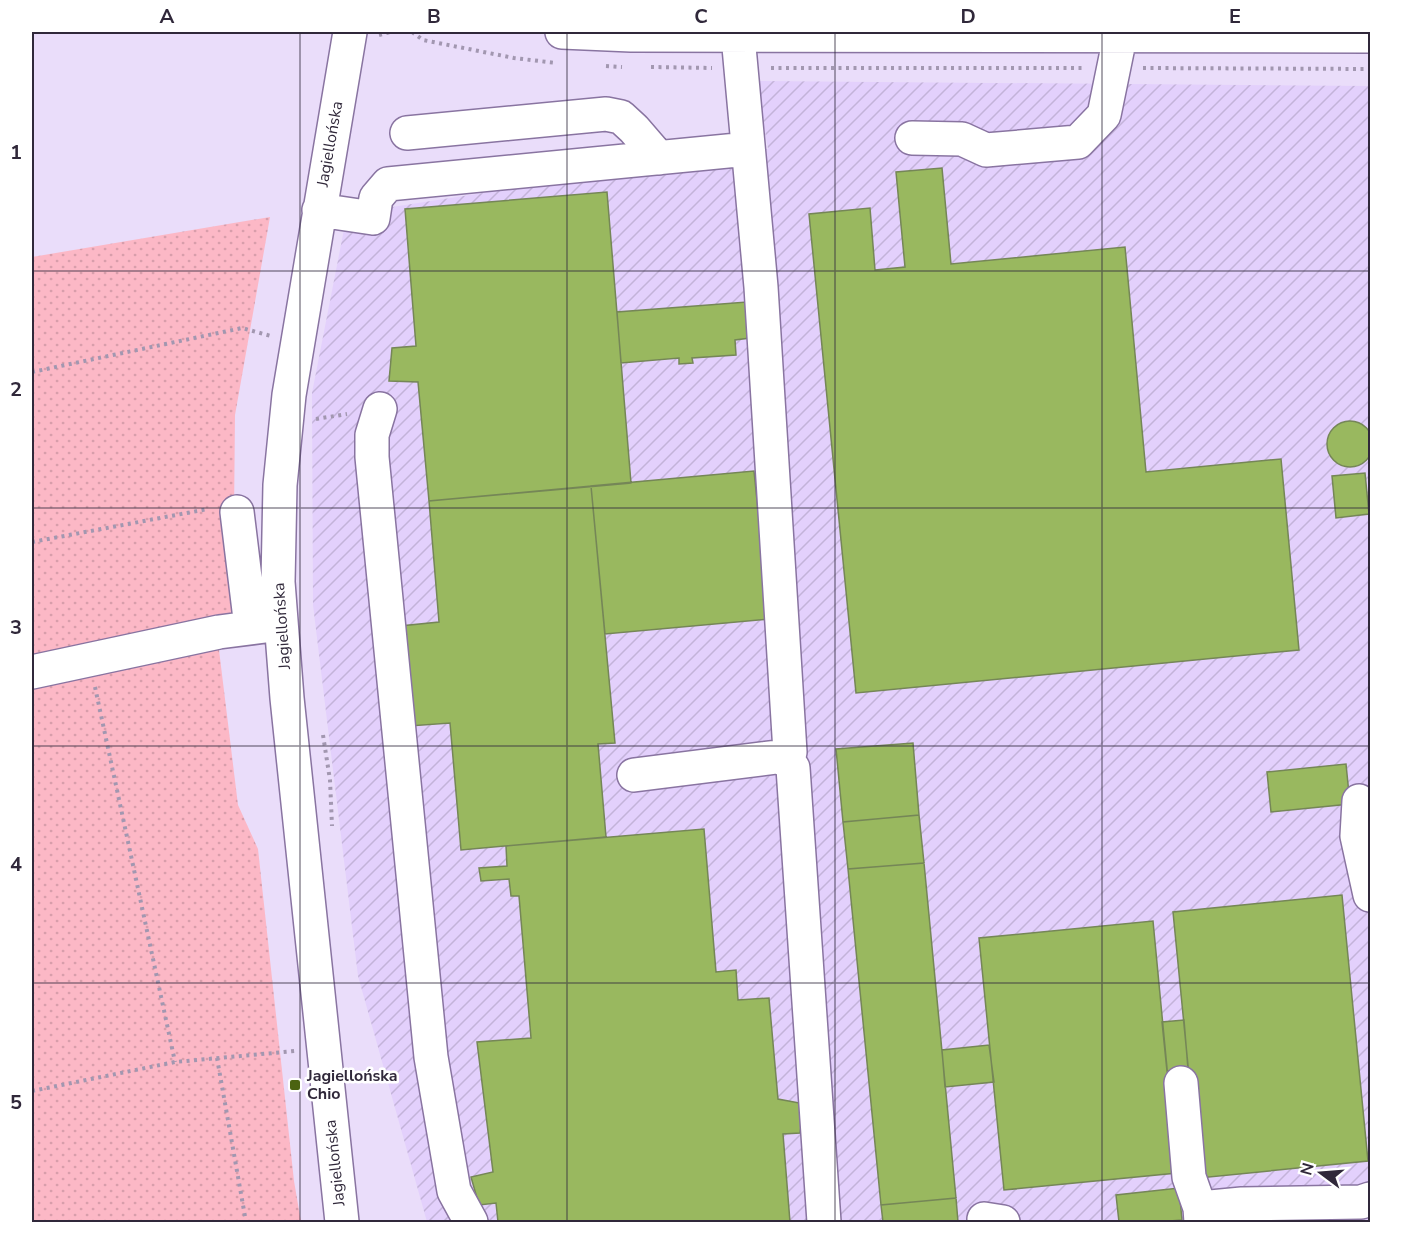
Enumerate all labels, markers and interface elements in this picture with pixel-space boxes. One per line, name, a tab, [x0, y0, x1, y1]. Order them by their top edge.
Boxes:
text: A	[160, 3, 175, 30]
text: B	[427, 3, 441, 30]
text: C	[694, 3, 708, 30]
text: D	[960, 3, 976, 30]
text: E	[1229, 3, 1241, 30]
street label: Jagiellońska	[311, 99, 348, 190]
text: 1	[10, 139, 22, 166]
text: 2	[10, 376, 22, 403]
street label: Jagiellońska	[268, 582, 296, 671]
text: 3	[10, 614, 22, 641]
text: 4	[10, 851, 22, 878]
place label: Jagiellońska Chio	[306, 1065, 398, 1105]
marker: Jagiellońska Chio	[288, 1078, 302, 1092]
text: 5	[10, 1089, 22, 1116]
street label: Jagiellońska	[320, 1119, 351, 1208]
north arrow	[1291, 1143, 1351, 1203]
text: N	[1295, 1160, 1320, 1178]

